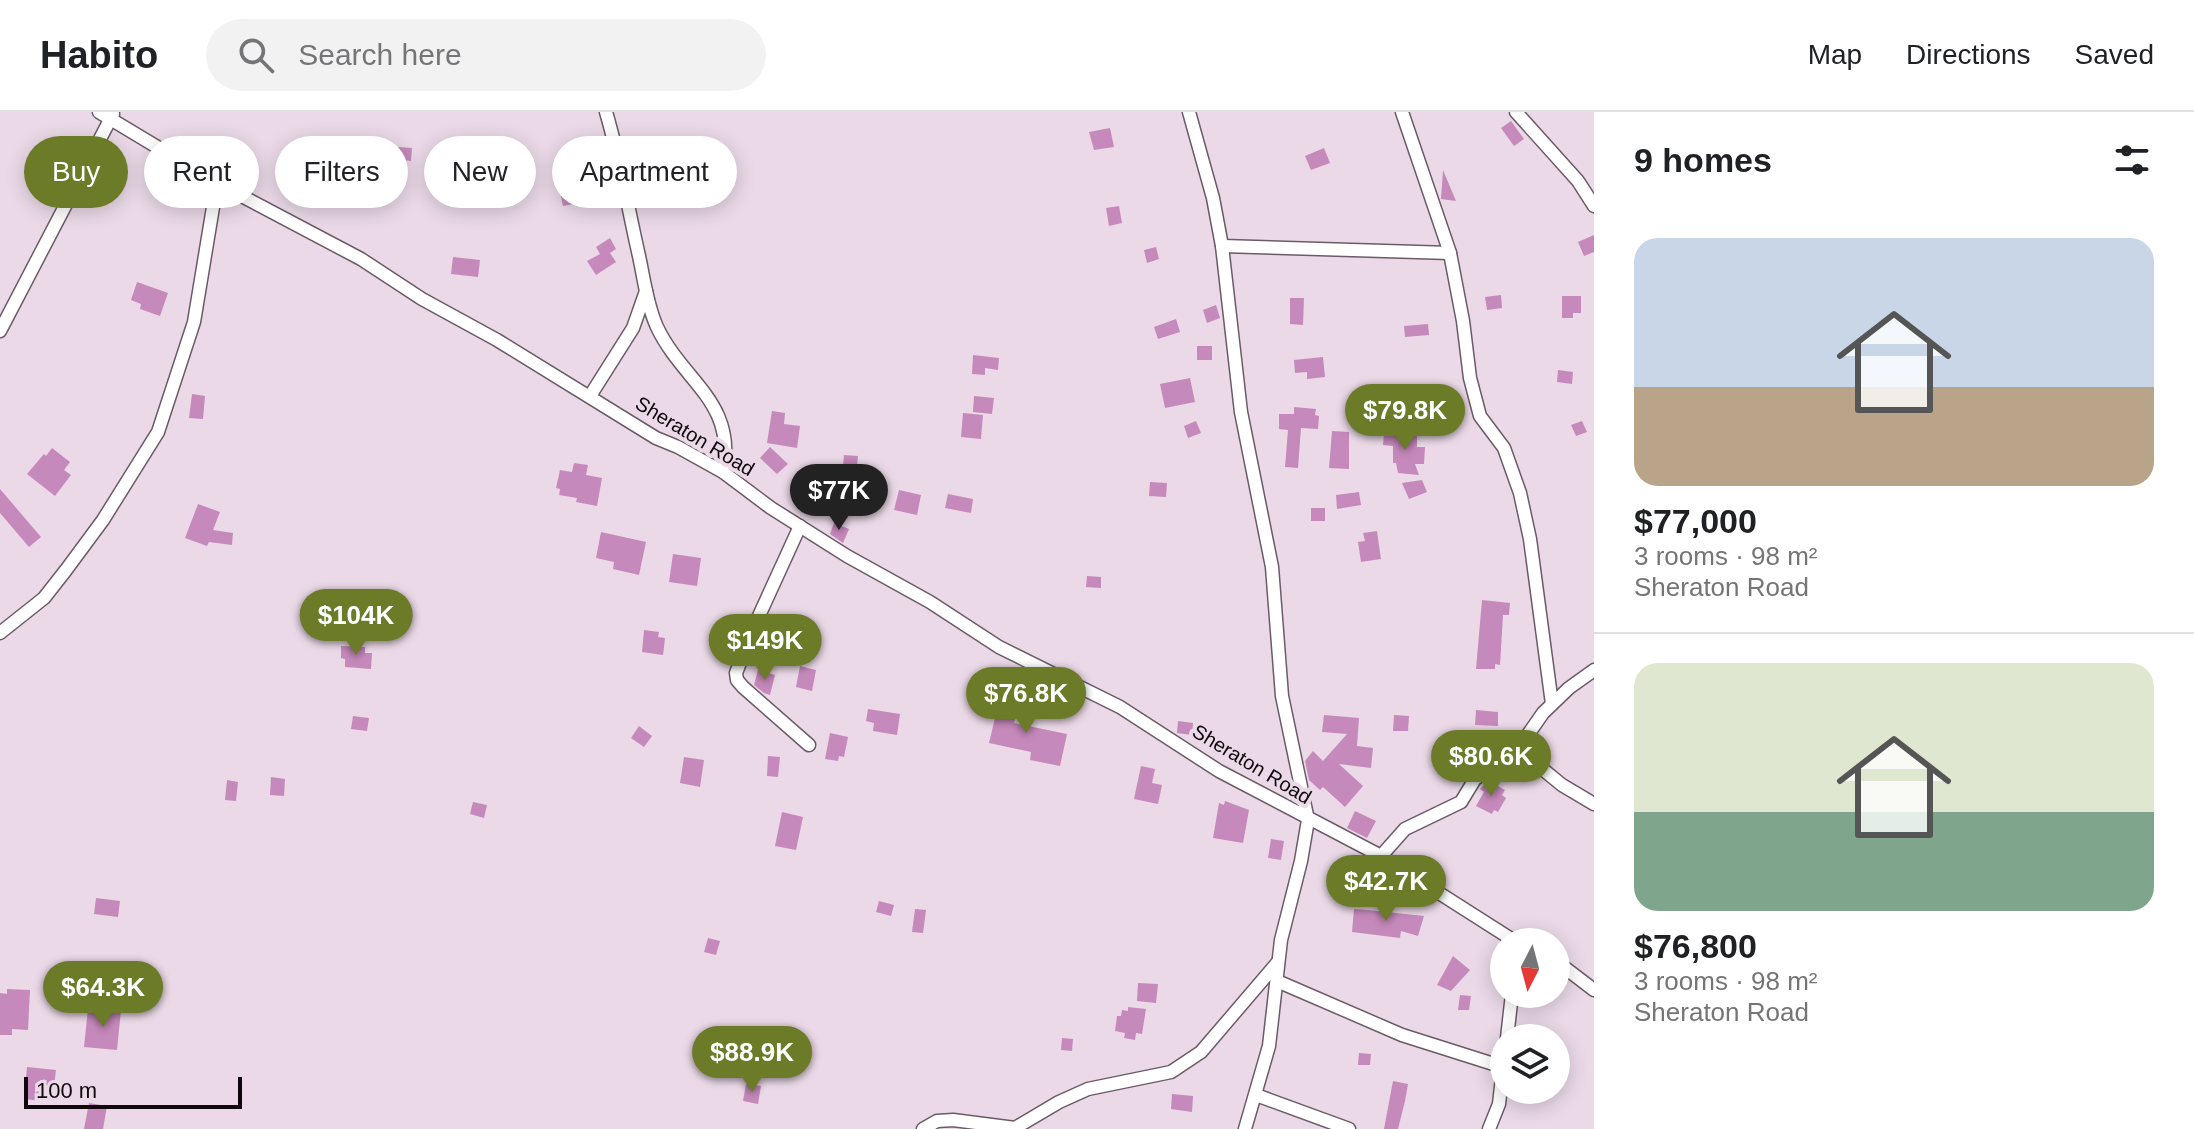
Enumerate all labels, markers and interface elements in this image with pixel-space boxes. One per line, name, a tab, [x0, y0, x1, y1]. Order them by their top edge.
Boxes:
search box	[206, 19, 766, 91]
icon: search	[234, 33, 278, 77]
text: Habito	[40, 34, 158, 76]
text: Search here	[298, 38, 462, 71]
text: Map	[1808, 39, 1862, 70]
text: Directions	[1906, 39, 2031, 70]
text: Saved	[2075, 39, 2154, 70]
chip: Buy	[24, 136, 128, 208]
chip: Rent	[144, 136, 259, 208]
chip: Filters	[275, 136, 408, 208]
chip: New	[424, 136, 536, 208]
chip: Apartment	[552, 136, 737, 208]
icon: filters	[2110, 138, 2154, 182]
text: 9 homes	[1634, 141, 1772, 179]
icon: home	[1822, 290, 1966, 434]
pin: $79.8K	[1340, 384, 1470, 452]
street label: Sheraton Road	[632, 392, 758, 480]
text: $79.8K	[1363, 395, 1447, 425]
pin: $77K	[792, 464, 886, 532]
text: $77K	[808, 475, 870, 505]
text: $77,000	[1634, 502, 1757, 540]
text: 3 rooms · 98 m²	[1634, 541, 1818, 571]
text: Sheraton Road	[1634, 572, 1809, 602]
pin: $104K	[300, 589, 412, 657]
text: $104K	[318, 600, 394, 630]
pin: $149K	[709, 614, 821, 682]
text: $149K	[727, 625, 803, 655]
pin: $76.8K	[961, 667, 1091, 735]
text: $76.8K	[984, 678, 1068, 708]
icon: home	[1822, 715, 1966, 859]
street label: Sheraton Road	[1189, 720, 1315, 808]
pin: $80.6K	[1426, 730, 1556, 798]
text: $80.6K	[1449, 741, 1533, 771]
pin: $42.7K	[1321, 855, 1451, 923]
text: $42.7K	[1344, 866, 1428, 896]
text: $76,800	[1634, 927, 1757, 965]
north arrow	[1490, 928, 1570, 1008]
map controls	[1490, 928, 1570, 1104]
pin: $64.3K	[38, 961, 168, 1029]
text: 3 rooms · 98 m²	[1634, 966, 1818, 996]
text: $64.3K	[61, 972, 145, 1002]
text: Sheraton Road	[1634, 997, 1809, 1027]
button: layers	[1490, 1024, 1570, 1104]
pin: $88.9K	[687, 1026, 817, 1094]
text: $88.9K	[710, 1037, 794, 1067]
scale bar	[24, 1073, 242, 1109]
text: 100 m	[36, 1078, 97, 1103]

